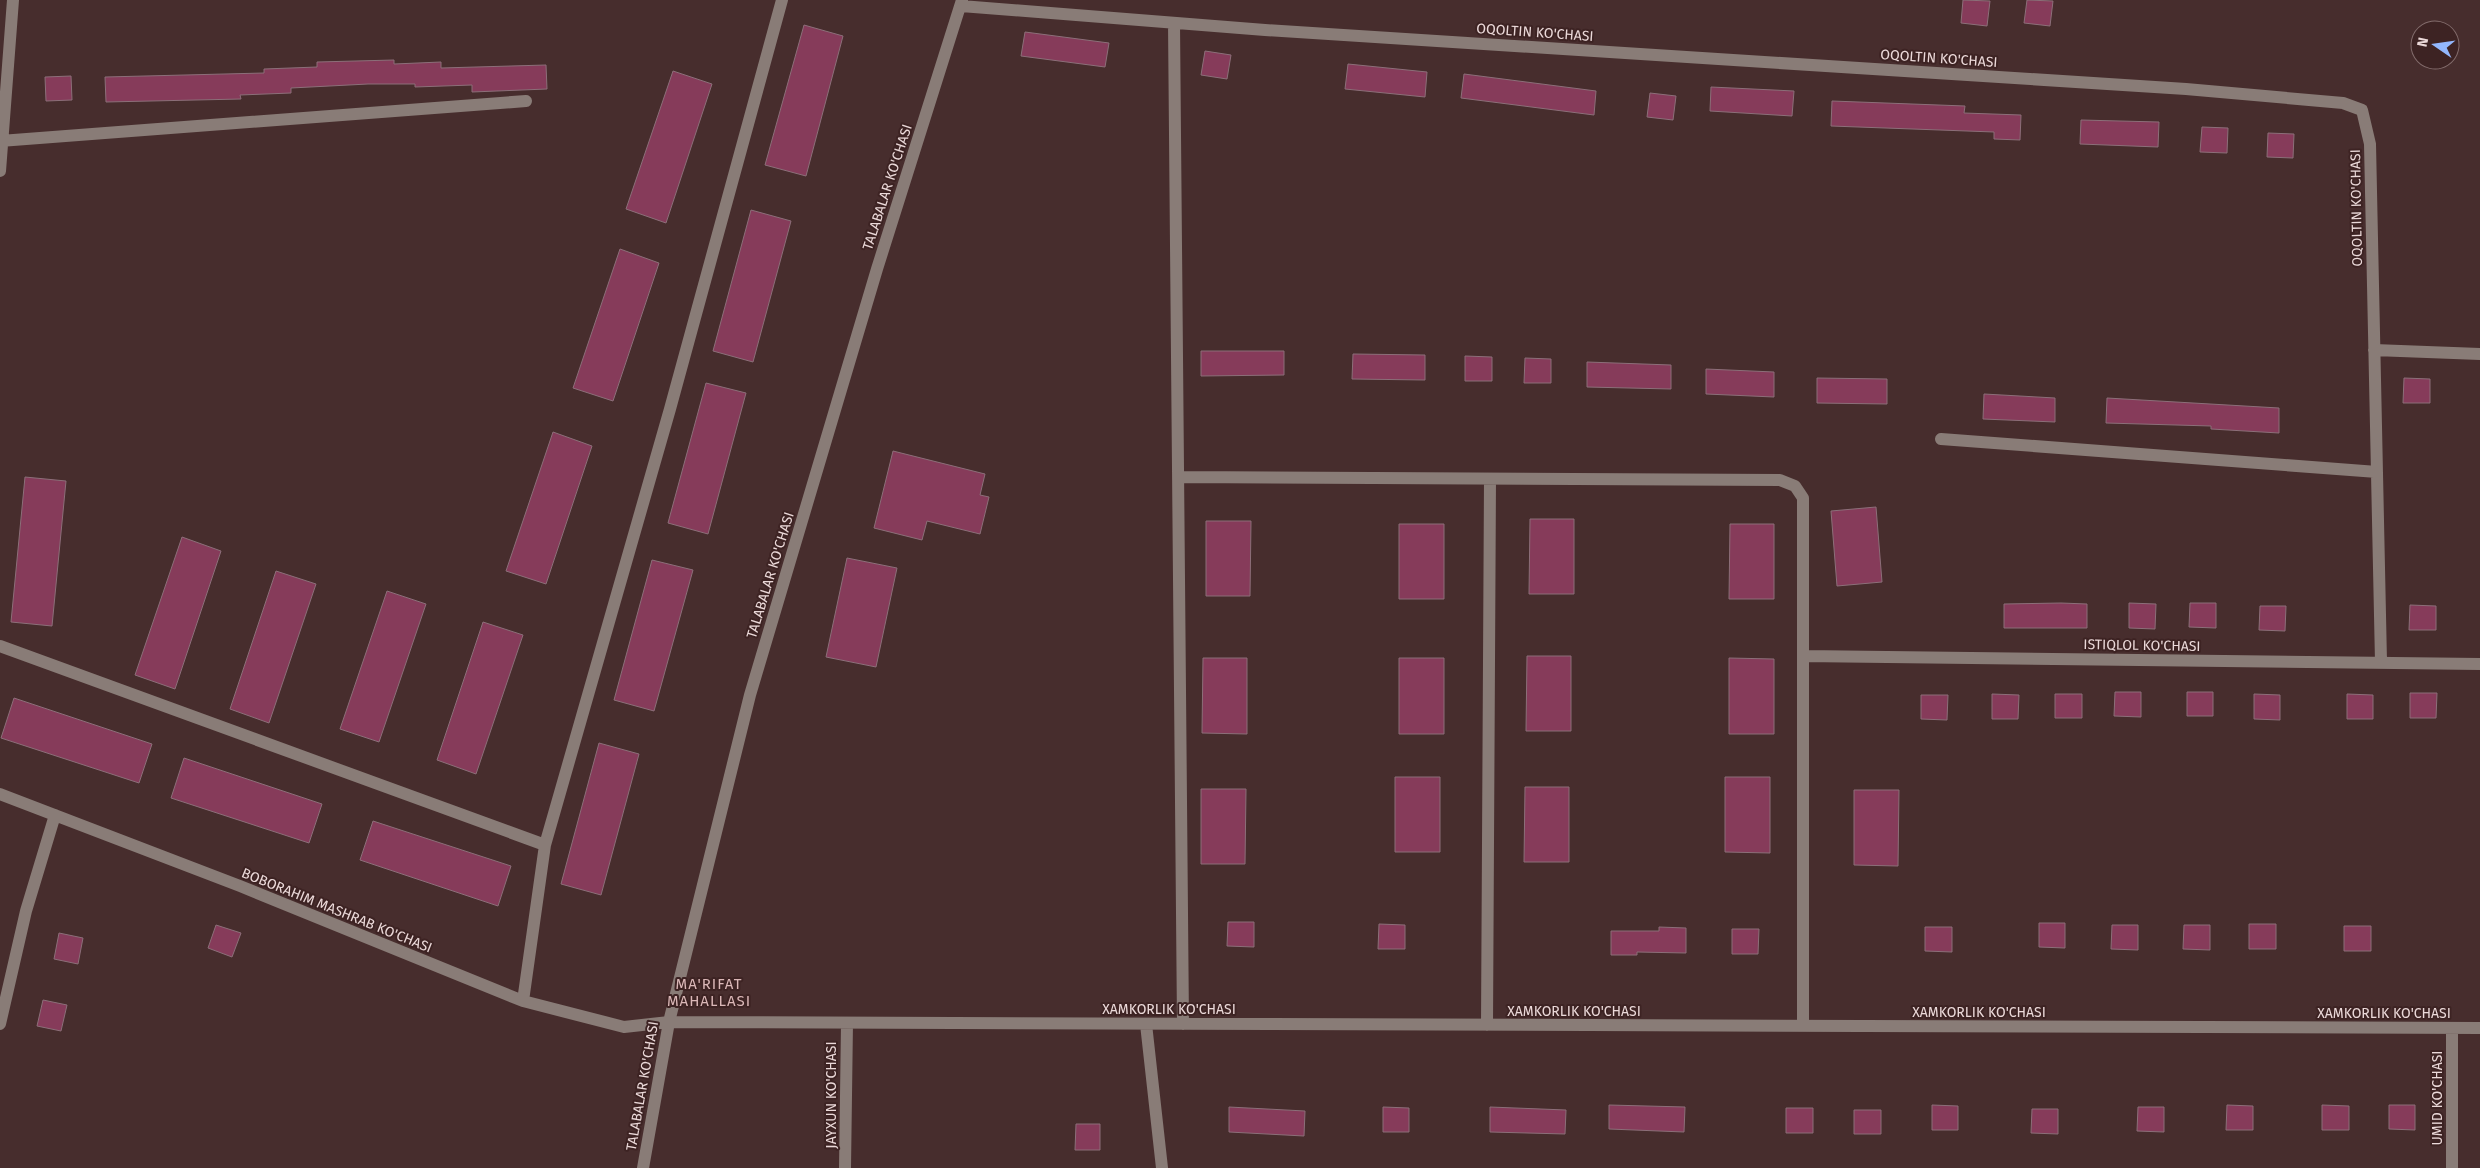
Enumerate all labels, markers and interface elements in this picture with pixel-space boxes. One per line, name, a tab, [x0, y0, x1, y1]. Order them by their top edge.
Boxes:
street label: OQOLTIN KO'CHASI	[1476, 20, 1594, 45]
north arrow	[2410, 20, 2460, 70]
text: N	[2413, 36, 2432, 49]
street label: OQOLTIN KO'CHASI	[1880, 46, 1998, 71]
street label: TALABALAR KO'CHASI	[859, 122, 916, 252]
street label: OQOLTIN KO'CHASI	[2347, 149, 2366, 267]
street label: TALABALAR KO'CHASI	[743, 510, 798, 640]
street label: ISTIQLOL KO'CHASI	[2083, 636, 2201, 655]
street label: BOBORAHIM MASHRAB KO'CHASI	[239, 864, 435, 957]
district label: MA'RIFAT MAHALLASI	[667, 975, 751, 1010]
street label: XAMKORLIK KO'CHASI	[1102, 1001, 1236, 1018]
street label: XAMKORLIK KO'CHASI	[1507, 1003, 1641, 1020]
street label: XAMKORLIK KO'CHASI	[1912, 1004, 2046, 1021]
street label: XAMKORLIK KO'CHASI	[2317, 1005, 2451, 1022]
street label: TALABALAR KO'CHASI	[623, 1020, 662, 1152]
street label: JAYXUN KO'CHASI	[823, 1041, 840, 1149]
street label: UMID KO'CHASI	[2429, 1051, 2446, 1145]

